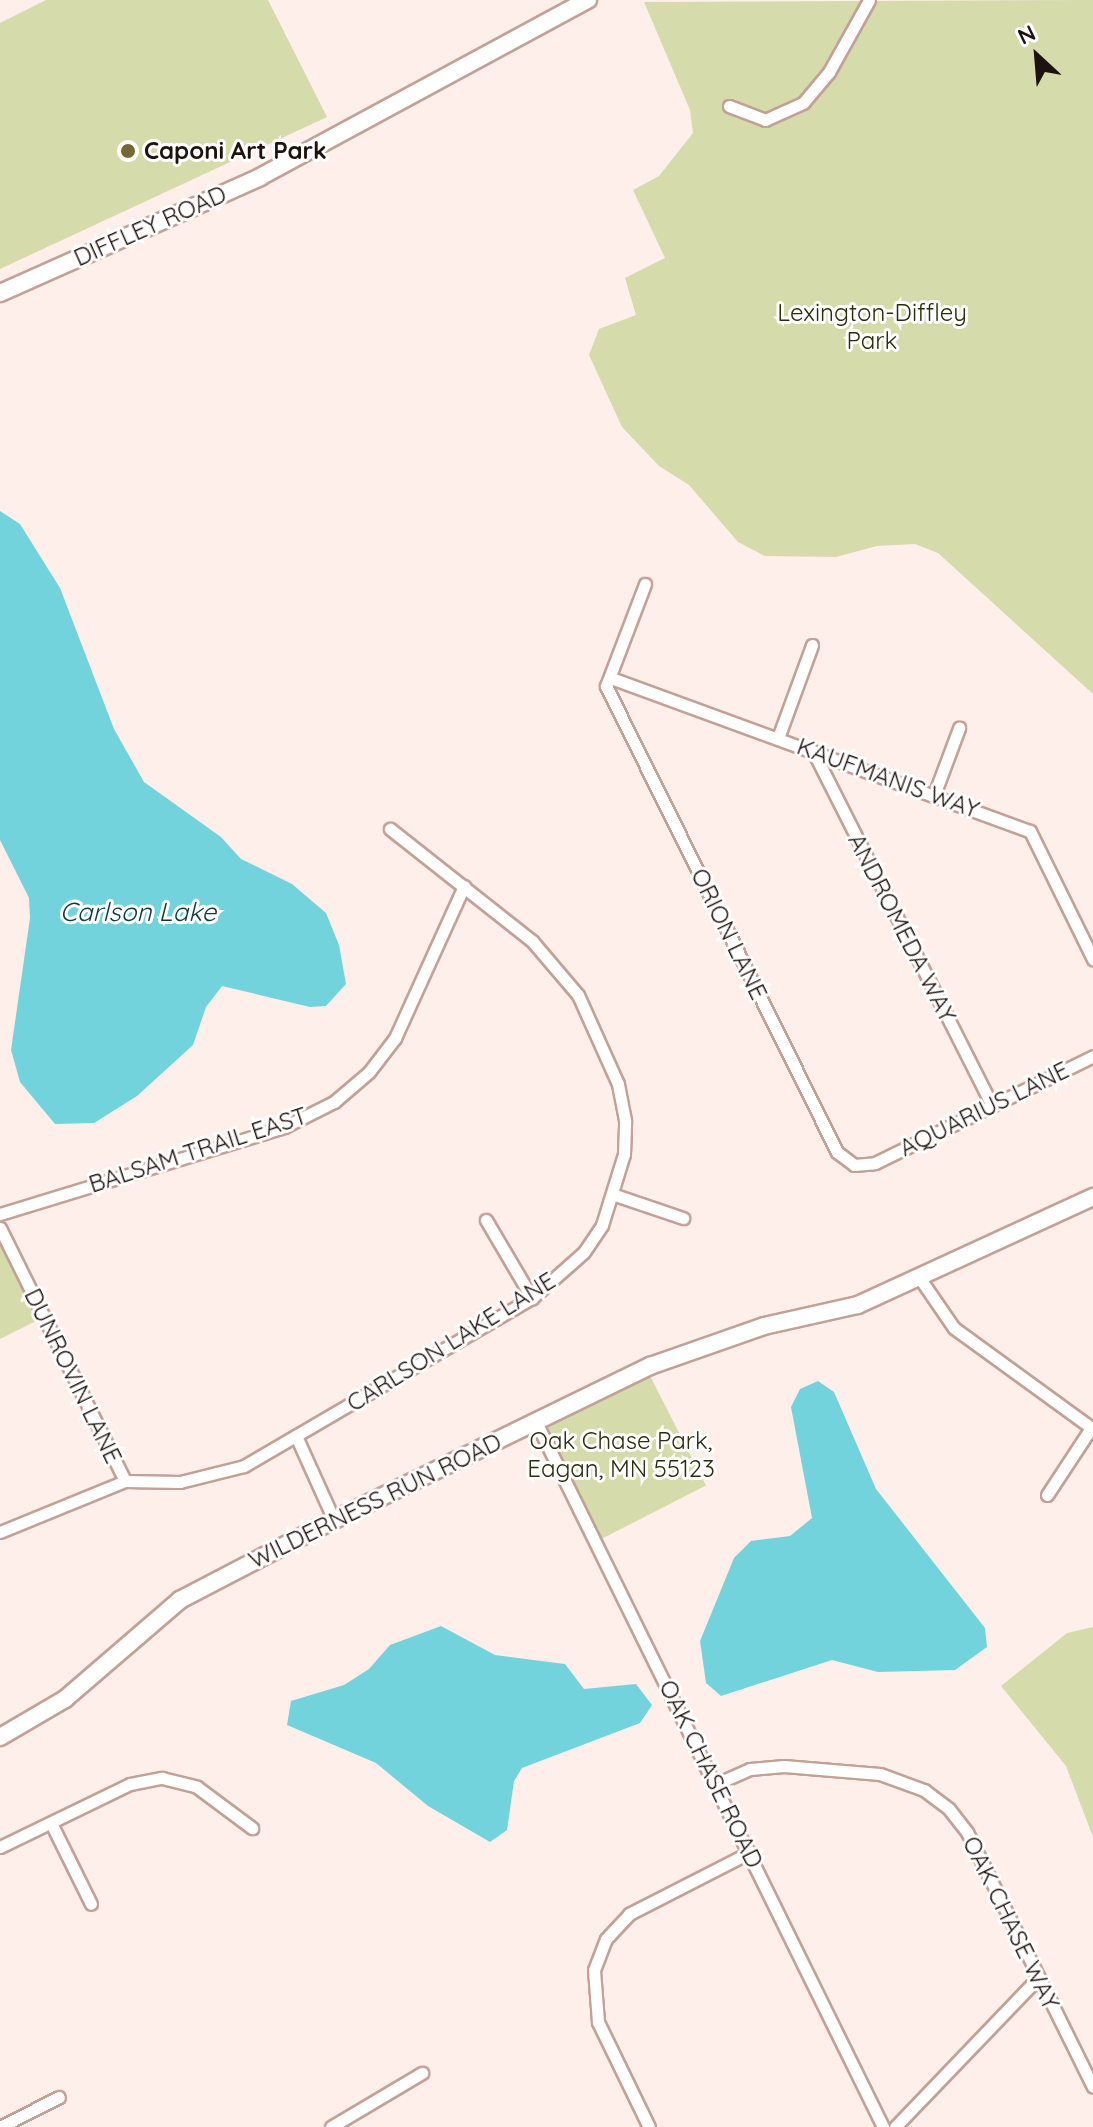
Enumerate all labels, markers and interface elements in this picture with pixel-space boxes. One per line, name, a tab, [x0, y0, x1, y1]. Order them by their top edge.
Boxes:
north arrow	[997, 16, 1077, 96]
text: N	[1013, 18, 1040, 51]
place label: Caponi Art Park	[144, 137, 327, 165]
marker: Caponi Art Park	[119, 142, 137, 160]
street label: DIFFLEY ROAD	[69, 180, 231, 272]
park label: Lexington-Diffley Park	[777, 299, 967, 355]
street label: KAUFMANIS WAY	[793, 732, 983, 824]
street label: ANDROMEDA WAY	[842, 829, 962, 1027]
street label: ORION LANE	[685, 864, 773, 1004]
water label: Carlson Lake	[60, 896, 216, 928]
street label: AQUARIUS LANE	[895, 1056, 1073, 1162]
street label: BALSAM TRAIL EAST	[85, 1101, 311, 1199]
street label: CARLSON LAKE LANE	[342, 1266, 560, 1418]
street label: DUNROVIN LANE	[18, 1284, 128, 1468]
street label: WILDERNESS RUN ROAD	[244, 1427, 506, 1575]
park label: Oak Chase Park, Eagan, MN 55123	[527, 1427, 715, 1483]
street label: OAK CHASE ROAD	[653, 1675, 769, 1873]
street label: OAK CHASE WAY	[957, 1832, 1065, 2014]

